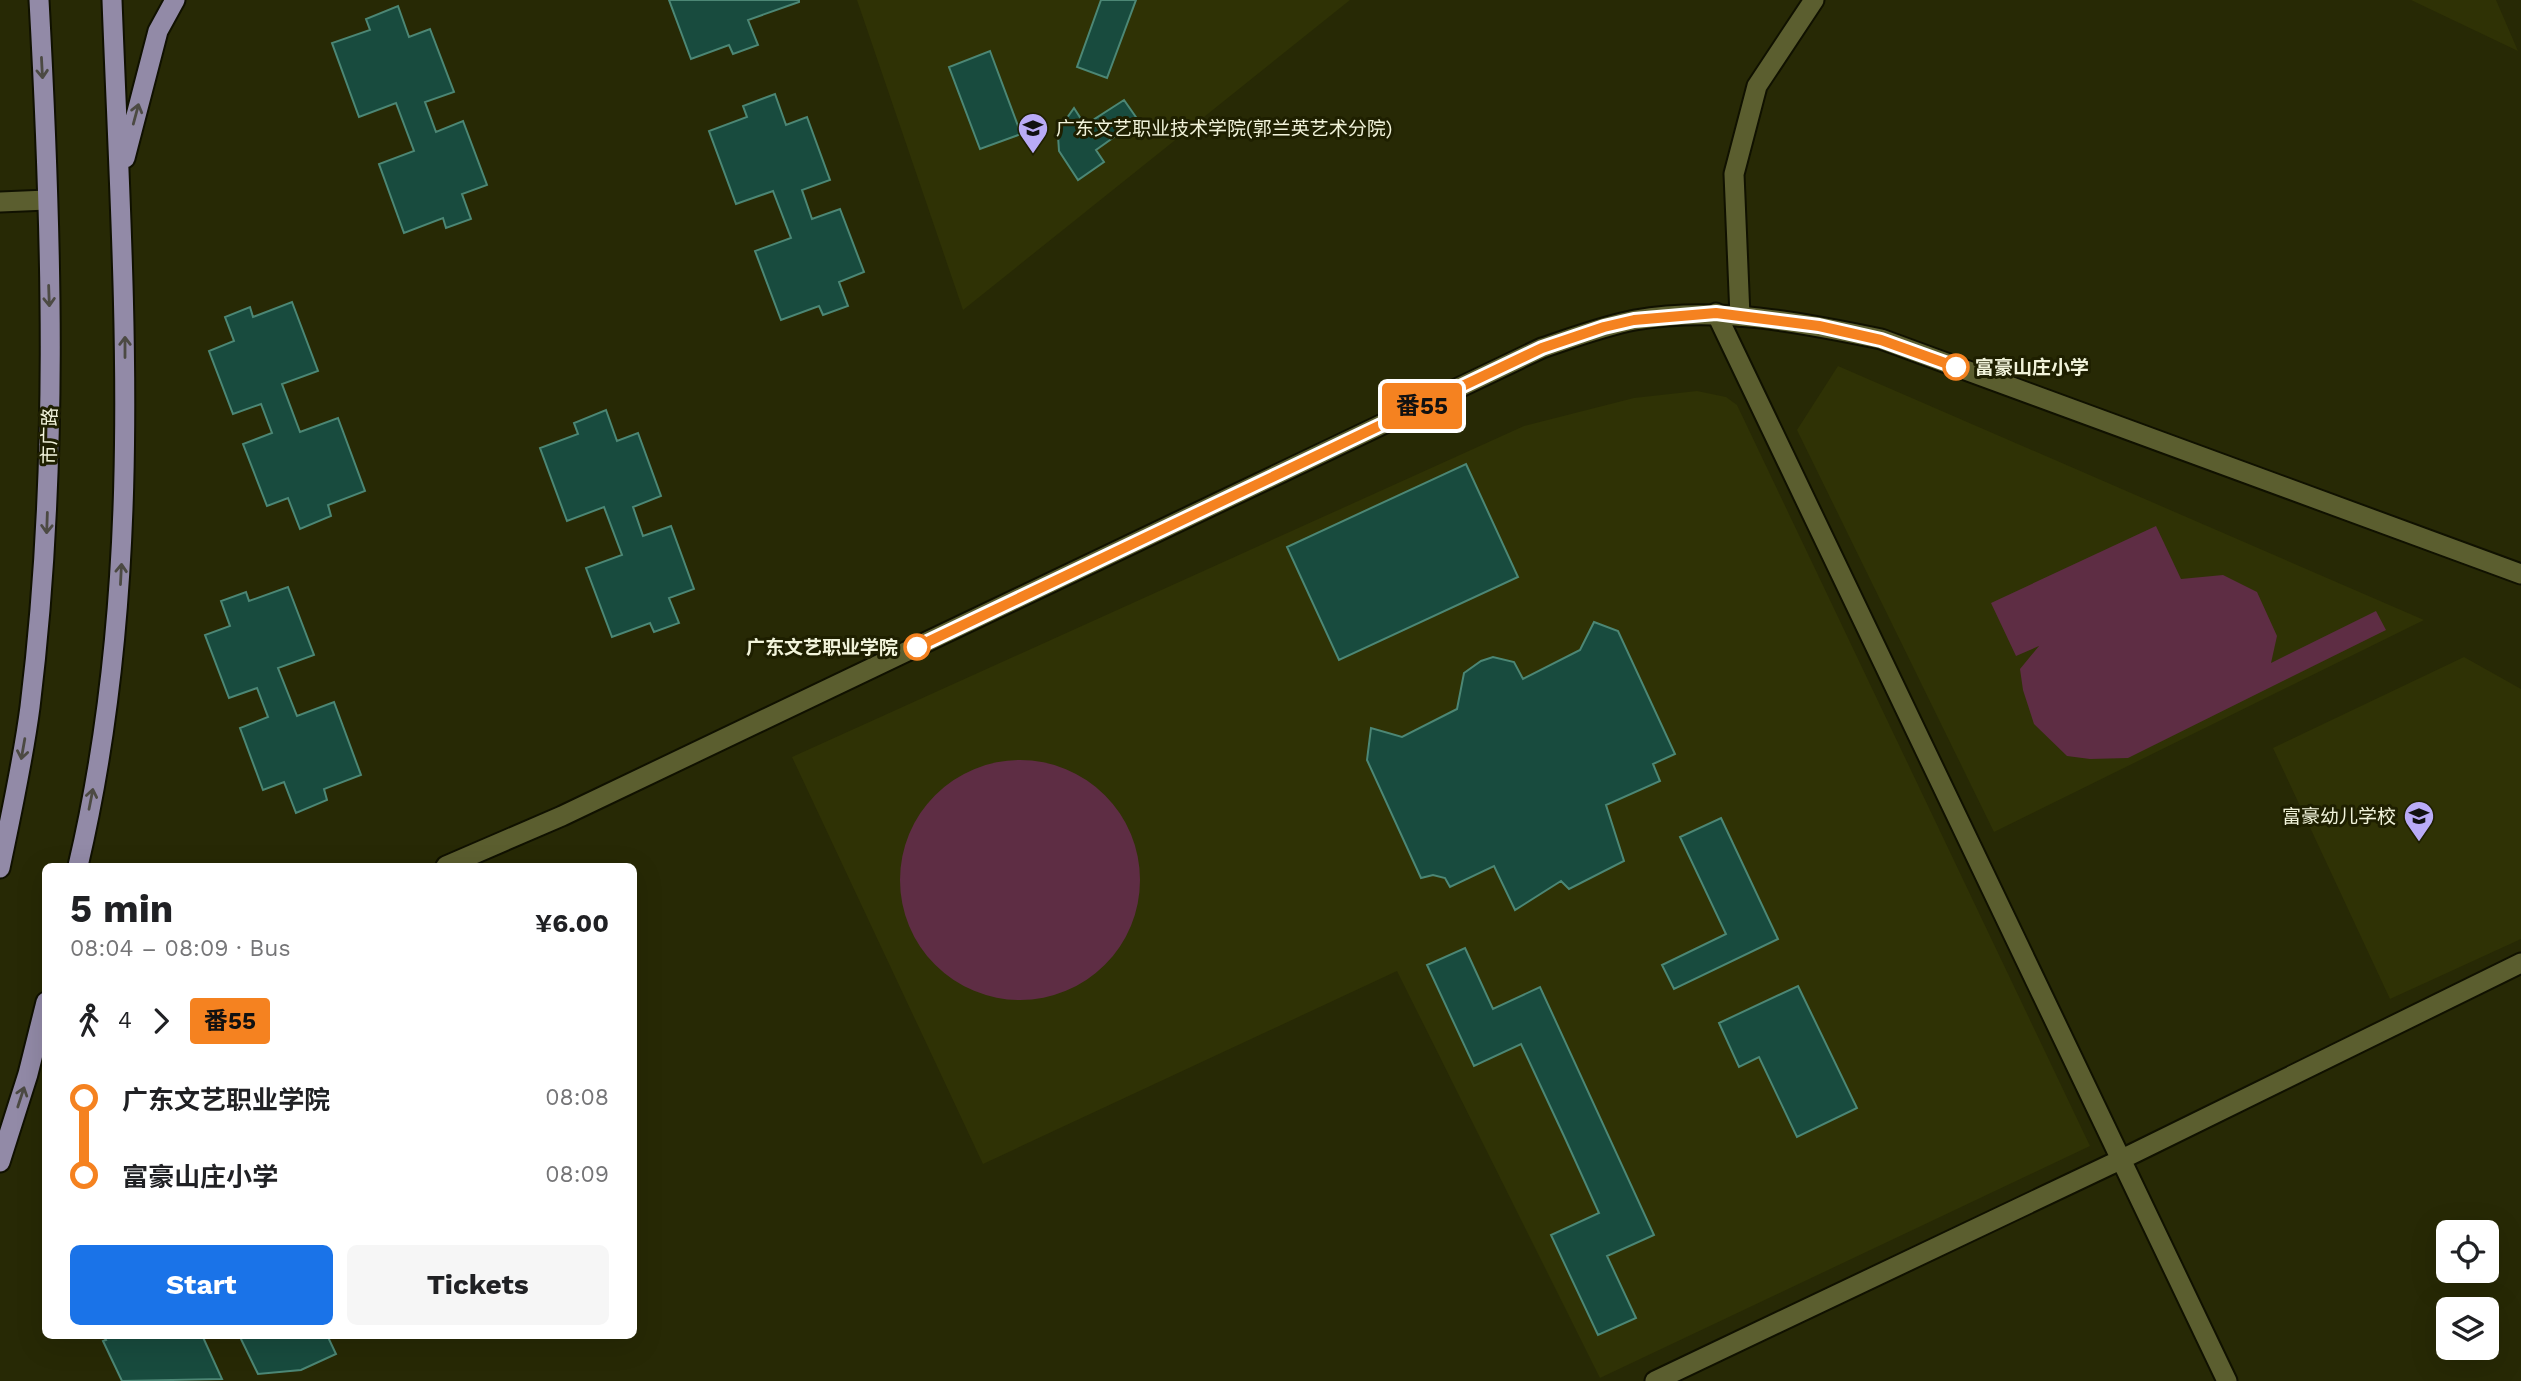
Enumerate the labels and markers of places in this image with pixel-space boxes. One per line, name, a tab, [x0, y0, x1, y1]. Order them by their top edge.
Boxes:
school or university icon: 广东文艺职业技术学院(郭兰英艺术分院)	[1016, 111, 1050, 155]
place label: 广东文艺职业技术学院(郭兰英艺术分院)	[1056, 117, 1392, 140]
marker: 富豪山庄小学	[1943, 354, 1969, 380]
place label: 富豪山庄小学	[1975, 356, 2089, 379]
marker: 广东文艺职业学院	[904, 634, 930, 660]
place label: 广东文艺职业学院	[746, 636, 898, 659]
school or university icon: 富豪幼儿学校	[2402, 799, 2436, 843]
place label: 富豪幼儿学校	[2282, 805, 2396, 828]

